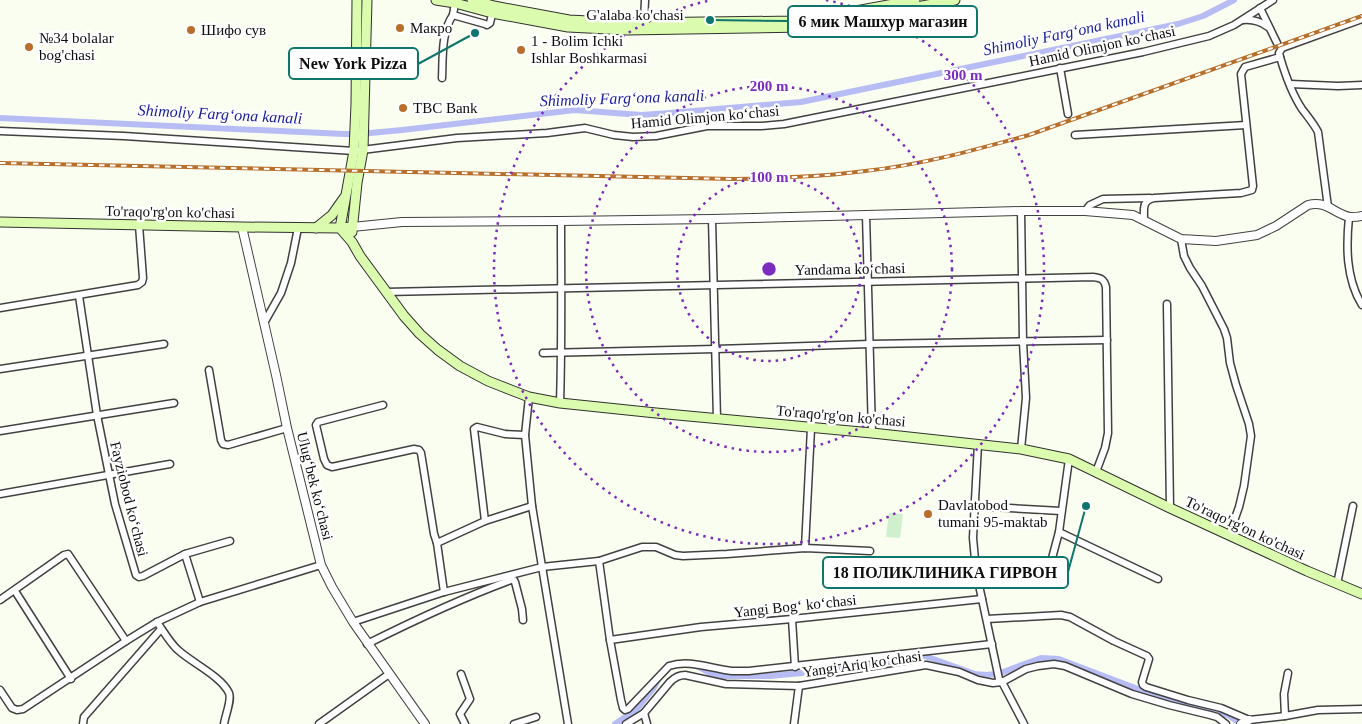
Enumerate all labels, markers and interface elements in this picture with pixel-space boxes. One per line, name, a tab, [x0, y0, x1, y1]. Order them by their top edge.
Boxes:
callout: 6 мик Машхур магазин	[788, 6, 977, 37]
street label: G'alaba ko'chasi	[586, 7, 684, 23]
water label: Shimoliy Fargʻona kanali	[982, 8, 1147, 59]
text: 6 мик Машхур магазин	[798, 13, 968, 31]
place label: Макро	[410, 20, 452, 36]
place label: Шифо сув	[201, 22, 266, 38]
marker: Макро	[394, 22, 406, 34]
street label: Hamid Olimjon koʻchasi	[1027, 23, 1177, 69]
marker: Шифо сув	[185, 24, 197, 36]
place label: №34 bolalar bog'chasi	[39, 30, 114, 63]
place label: 1 - Bolim Ichki Ishlar Boshkarmasi	[531, 33, 647, 66]
marker: №34 bolalar bog'chasi	[23, 41, 35, 53]
marker: 1 - Bolim Ichki Ishlar Boshkarmasi	[515, 44, 527, 56]
callout: New York Pizza	[289, 48, 418, 79]
text: New York Pizza	[299, 55, 407, 72]
text: 300 m	[944, 67, 983, 83]
text: 200 m	[750, 78, 789, 94]
water label: Shimoliy Fargʻona kanali	[539, 87, 705, 110]
place label: TBC Bank	[413, 100, 478, 116]
water label: Shimoliy Fargʻona kanali	[137, 101, 303, 128]
marker: TBC Bank	[397, 102, 409, 114]
street label: Hamid Olimjon koʻchasi	[630, 103, 780, 131]
text: 100 m	[750, 169, 789, 185]
street label: To'raqo'rg'on ko'chasi	[105, 203, 235, 221]
centre of rings	[760, 260, 778, 278]
street label: Yandama koʻchasi	[795, 260, 905, 278]
street label: To'raqo'rg'on ko'chasi	[776, 402, 906, 430]
street label: Ulugʻbek koʻchasi	[294, 430, 336, 542]
street label: Fayziobod koʻchasi	[107, 440, 151, 558]
street label: To'raqo'rg'on ko'chasi	[1183, 493, 1307, 563]
place label: Davlatobod tumani 95-maktab	[938, 497, 1048, 530]
marker: Davlatobod tumani 95-maktab	[922, 508, 934, 520]
callout: 18 ПОЛИКЛИНИКА ГИРВОН	[823, 557, 1068, 588]
text: 18 ПОЛИКЛИНИКА ГИРВОН	[833, 564, 1058, 581]
street label: Yangi Bogʻ koʻchasi	[733, 592, 857, 620]
street label: Yangi Ariq koʻchasi	[801, 648, 923, 680]

